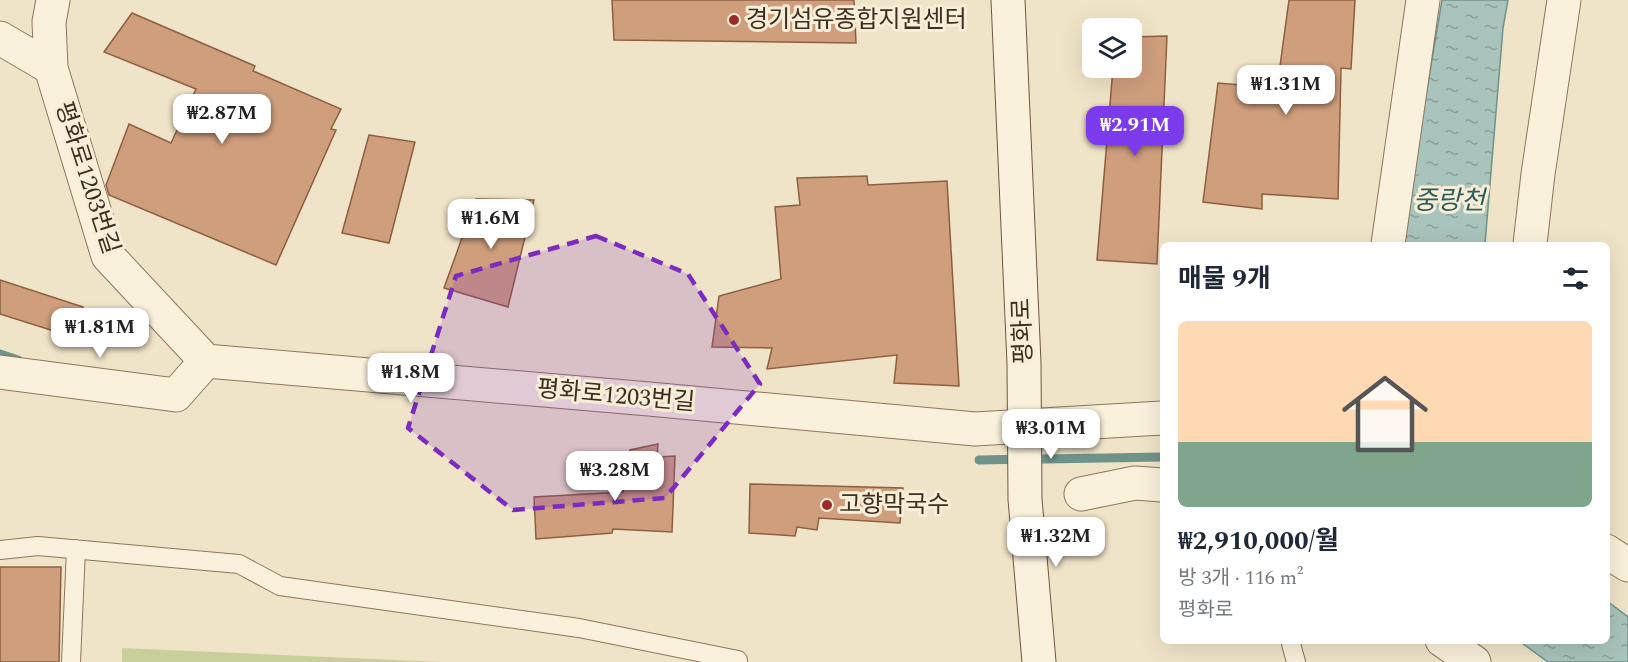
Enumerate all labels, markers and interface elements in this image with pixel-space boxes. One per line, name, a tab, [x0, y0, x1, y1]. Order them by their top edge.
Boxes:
place label: 경기섬유종합지원센터	[746, 2, 967, 38]
marker: 경기섬유종합지원센터	[727, 13, 741, 27]
map controls	[1082, 18, 1142, 78]
button: layers	[1082, 18, 1142, 78]
pin: ₩1.31M	[1237, 65, 1335, 116]
text: ₩1.31M	[1251, 69, 1321, 99]
pin: ₩2.87M	[173, 94, 271, 145]
street label: 평화로1203번길	[45, 97, 129, 259]
text: ₩2.87M	[187, 98, 257, 128]
pin: ₩2.91M	[1086, 106, 1184, 157]
text: ₩2.91M	[1100, 110, 1170, 140]
water label: 중랑천	[1413, 181, 1488, 221]
pin: ₩1.6M	[449, 199, 533, 250]
text: ₩1.6M	[462, 203, 520, 233]
text: 매물 9개	[1178, 259, 1271, 299]
icon: filters	[1559, 262, 1592, 295]
street label: 평화로	[1004, 297, 1042, 365]
pin: ₩1.81M	[51, 308, 149, 359]
text: ₩1.81M	[65, 312, 135, 342]
pin: ₩1.8M	[369, 353, 453, 404]
text: ₩1.8M	[382, 357, 440, 387]
icon: home	[1331, 360, 1439, 468]
street label: 평화로1203번길	[536, 371, 696, 421]
pin: ₩3.01M	[1002, 409, 1100, 460]
text: ₩3.01M	[1016, 413, 1086, 443]
pin: ₩3.28M	[566, 451, 664, 502]
text: ₩3.28M	[580, 455, 650, 485]
place label: 고향막국수	[839, 487, 949, 523]
marker: 고향막국수	[820, 498, 834, 512]
pin: ₩1.32M	[1007, 517, 1105, 568]
text: ₩1.32M	[1021, 521, 1091, 551]
text: ₩2,910,000/월	[1178, 521, 1339, 561]
text: 방 3개 · 116 m²	[1178, 563, 1303, 593]
text: 평화로	[1178, 595, 1233, 625]

